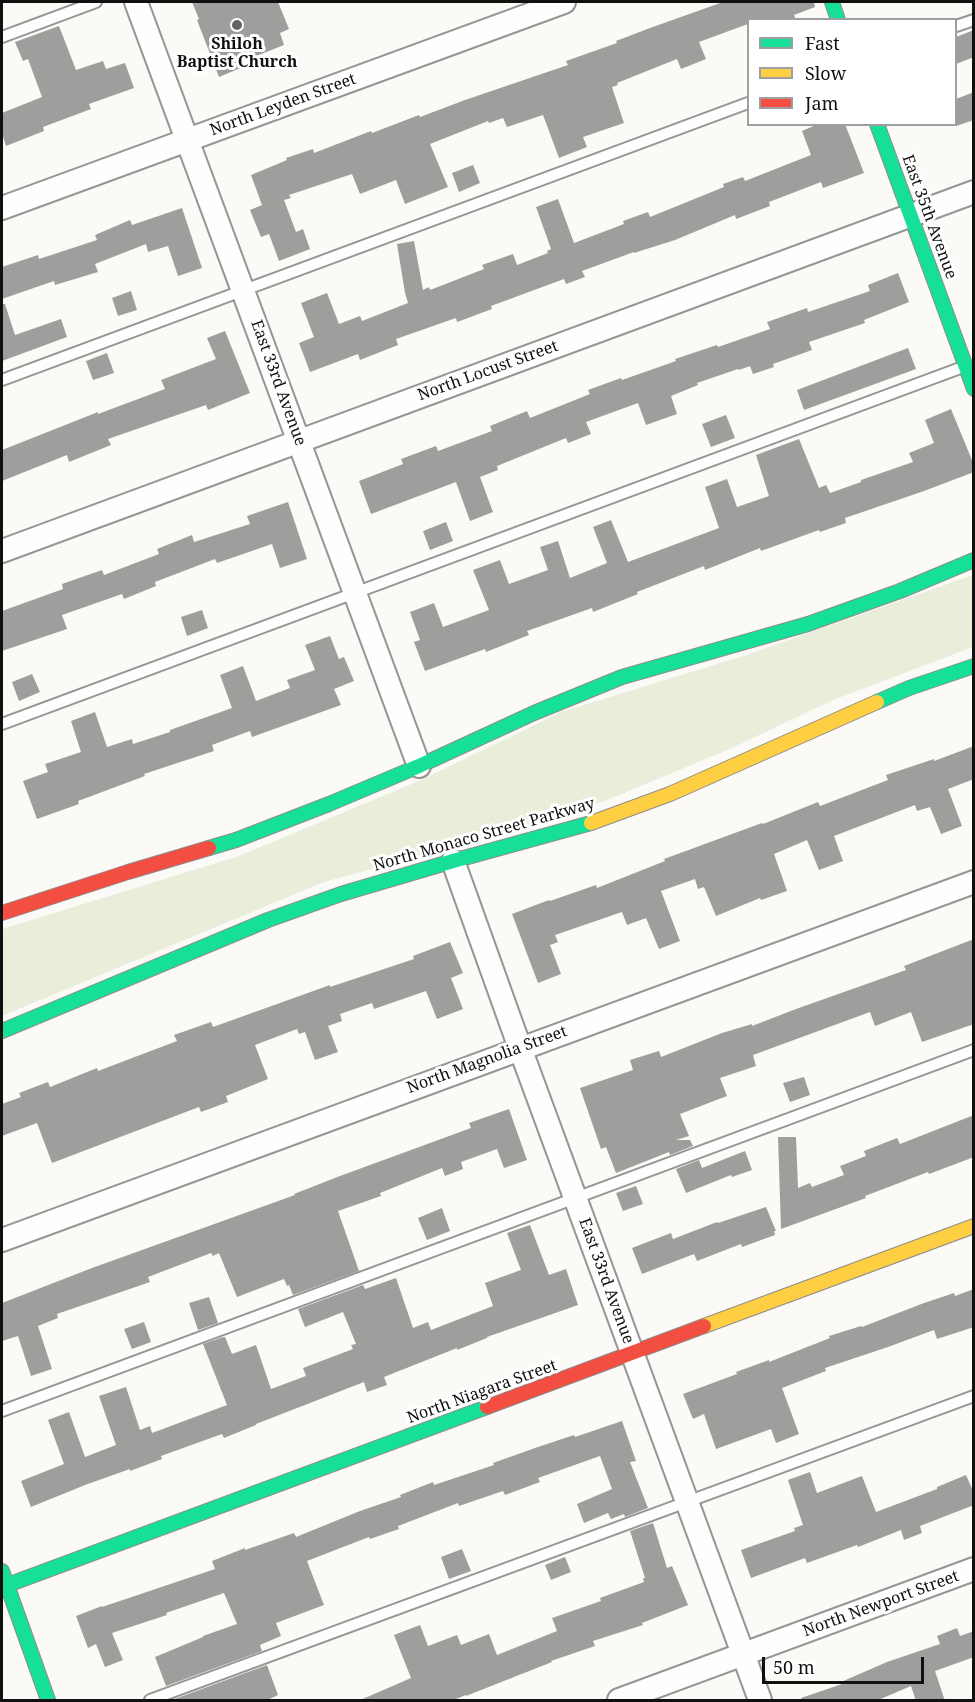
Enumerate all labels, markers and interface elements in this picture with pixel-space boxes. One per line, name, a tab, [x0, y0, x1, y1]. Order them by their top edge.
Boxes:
marker: Shiloh Baptist Church	[230, 18, 244, 32]
legend	[747, 18, 957, 126]
text: Fast	[805, 31, 840, 55]
place label: Shiloh Baptist Church	[177, 34, 297, 72]
text: Slow	[805, 61, 846, 85]
street label: North Leyden Street	[207, 70, 359, 140]
text: Jam	[805, 91, 839, 115]
street label: East 35th Avenue	[898, 152, 960, 282]
street label: East 33rd Avenue	[246, 317, 310, 449]
street label: North Locust Street	[415, 337, 561, 405]
street label: North Monaco Street Parkway	[371, 794, 597, 876]
street label: North Magnolia Street	[404, 1022, 570, 1098]
street label: East 33rd Avenue	[574, 1215, 638, 1347]
street label: North Niagara Street	[405, 1356, 559, 1428]
street label: North Newport Street	[800, 1567, 962, 1641]
scale bar	[765, 1645, 927, 1683]
text: 50 m	[773, 1655, 815, 1679]

